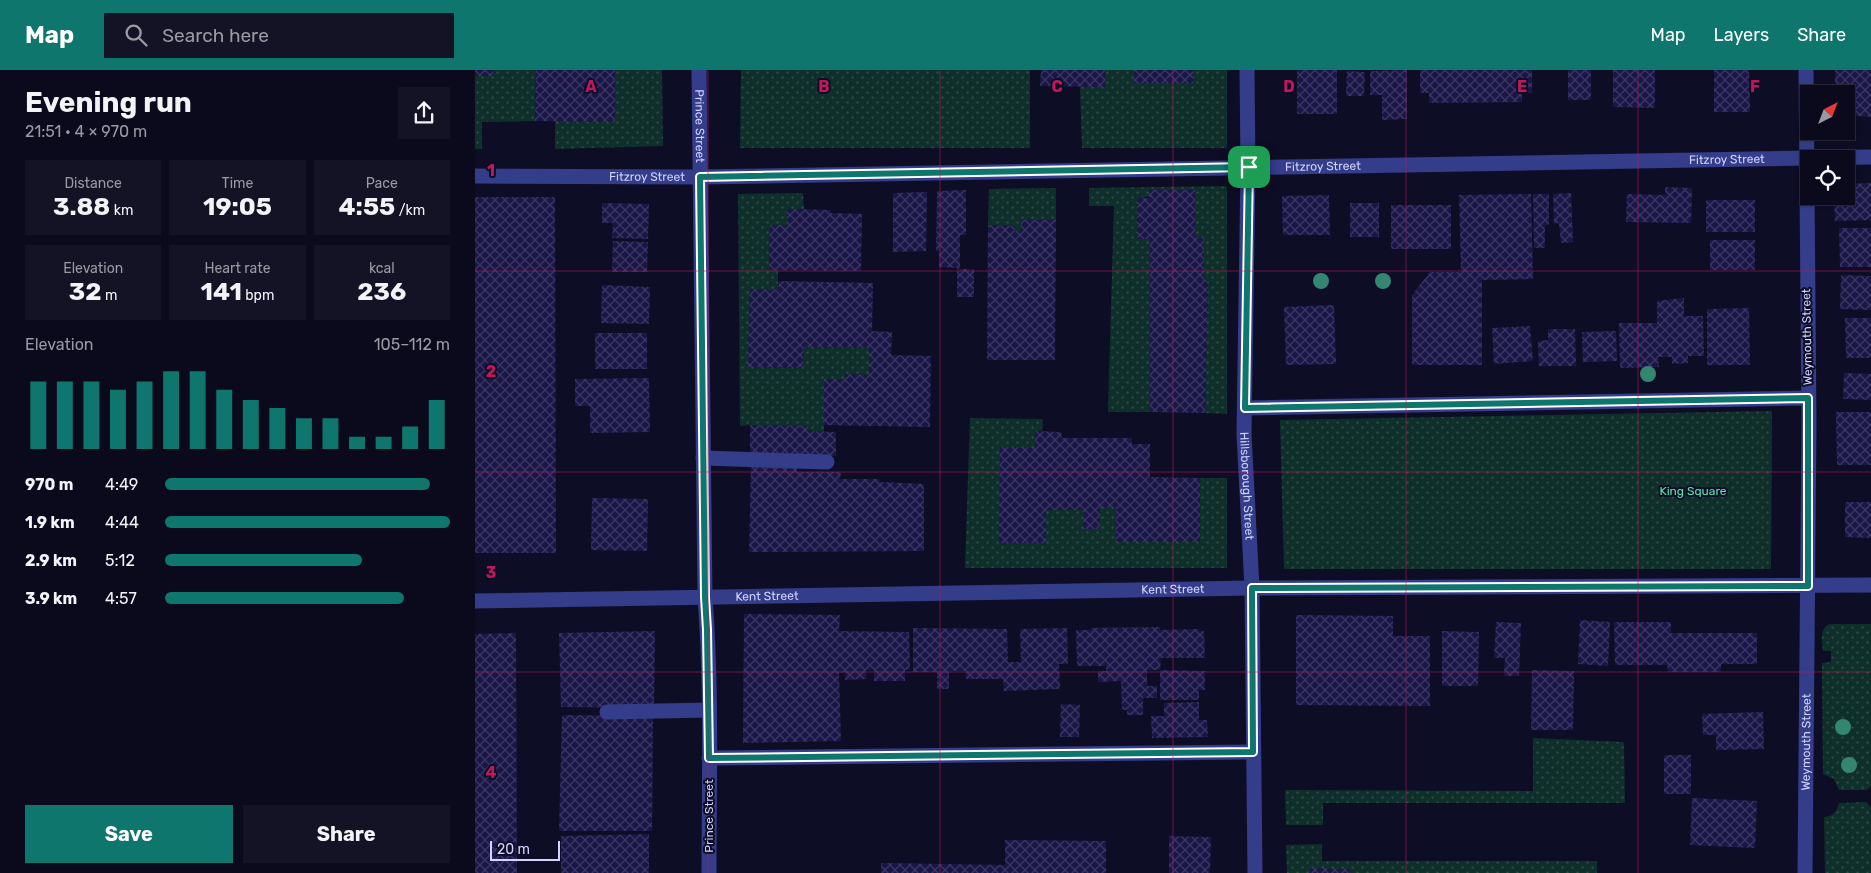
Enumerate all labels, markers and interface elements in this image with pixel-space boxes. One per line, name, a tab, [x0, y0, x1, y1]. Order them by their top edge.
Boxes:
search box	[104, 13, 454, 58]
text: Map	[25, 21, 74, 49]
icon: search	[122, 21, 150, 49]
text: Search here	[162, 24, 269, 47]
text: Map	[1651, 24, 1686, 46]
text: Layers	[1714, 24, 1769, 46]
text: Share	[1797, 24, 1846, 46]
text: A	[585, 77, 597, 96]
text: B	[818, 77, 830, 96]
text: C	[1051, 77, 1063, 96]
text: D	[1283, 77, 1295, 96]
text: E	[1517, 77, 1527, 96]
text: F	[1750, 77, 1760, 96]
north arrow	[1800, 85, 1855, 140]
map controls	[1800, 85, 1855, 205]
text: Evening run	[25, 86, 192, 119]
button: share	[398, 87, 450, 139]
street label: Prince Street	[692, 89, 707, 163]
text: 21:51 · 4 × 970 m	[25, 122, 147, 141]
pin	[1228, 146, 1270, 188]
button: locate	[1800, 150, 1855, 205]
street label: Fitzroy Street	[1689, 152, 1765, 167]
icon: arrive	[1235, 153, 1263, 181]
street label: Fitzroy Street	[1285, 159, 1361, 174]
text: 1	[487, 161, 495, 180]
street label: Fitzroy Street	[609, 170, 685, 184]
text: Distance	[64, 175, 122, 192]
text: Time	[222, 175, 253, 192]
text: Pace	[366, 175, 398, 192]
text: 3.88	[53, 192, 110, 221]
text: 19:05	[203, 192, 272, 221]
text: 4:55	[339, 192, 395, 221]
text: km	[110, 202, 133, 219]
text: /km	[395, 202, 425, 219]
text: Elevation	[63, 260, 123, 277]
text: Heart rate	[205, 260, 270, 277]
text: kcal	[369, 260, 395, 277]
text: 32	[69, 277, 102, 306]
text: 141	[201, 277, 242, 306]
text: 236	[357, 277, 406, 306]
text: m	[102, 287, 117, 304]
text: bpm	[242, 287, 274, 304]
street label: Weymouth Street	[1799, 288, 1815, 386]
text: Elevation	[25, 335, 94, 354]
text: 105–112 m	[374, 335, 450, 354]
text: 2	[486, 362, 496, 381]
street label: Hillsborough Street	[1237, 431, 1257, 541]
text: 970 m	[25, 475, 73, 494]
text: 4:49	[105, 475, 138, 494]
park label: King Square	[1659, 484, 1727, 498]
text: 1.9 km	[25, 513, 75, 532]
text: 4:44	[105, 513, 139, 532]
text: 2.9 km	[25, 551, 77, 570]
text: 5:12	[105, 551, 135, 570]
text: 3	[486, 563, 496, 582]
street label: Kent Street	[1141, 582, 1205, 597]
text: 3.9 km	[25, 589, 77, 608]
text: 4:57	[105, 589, 137, 608]
street label: Kent Street	[735, 589, 799, 604]
street label: Weymouth Street	[1799, 693, 1814, 791]
text: 4	[486, 763, 497, 782]
street label: Prince Street	[702, 779, 716, 853]
button: Save	[25, 805, 233, 863]
button: Share	[243, 805, 450, 863]
scale bar	[490, 838, 560, 861]
text: 20 m	[497, 841, 530, 858]

